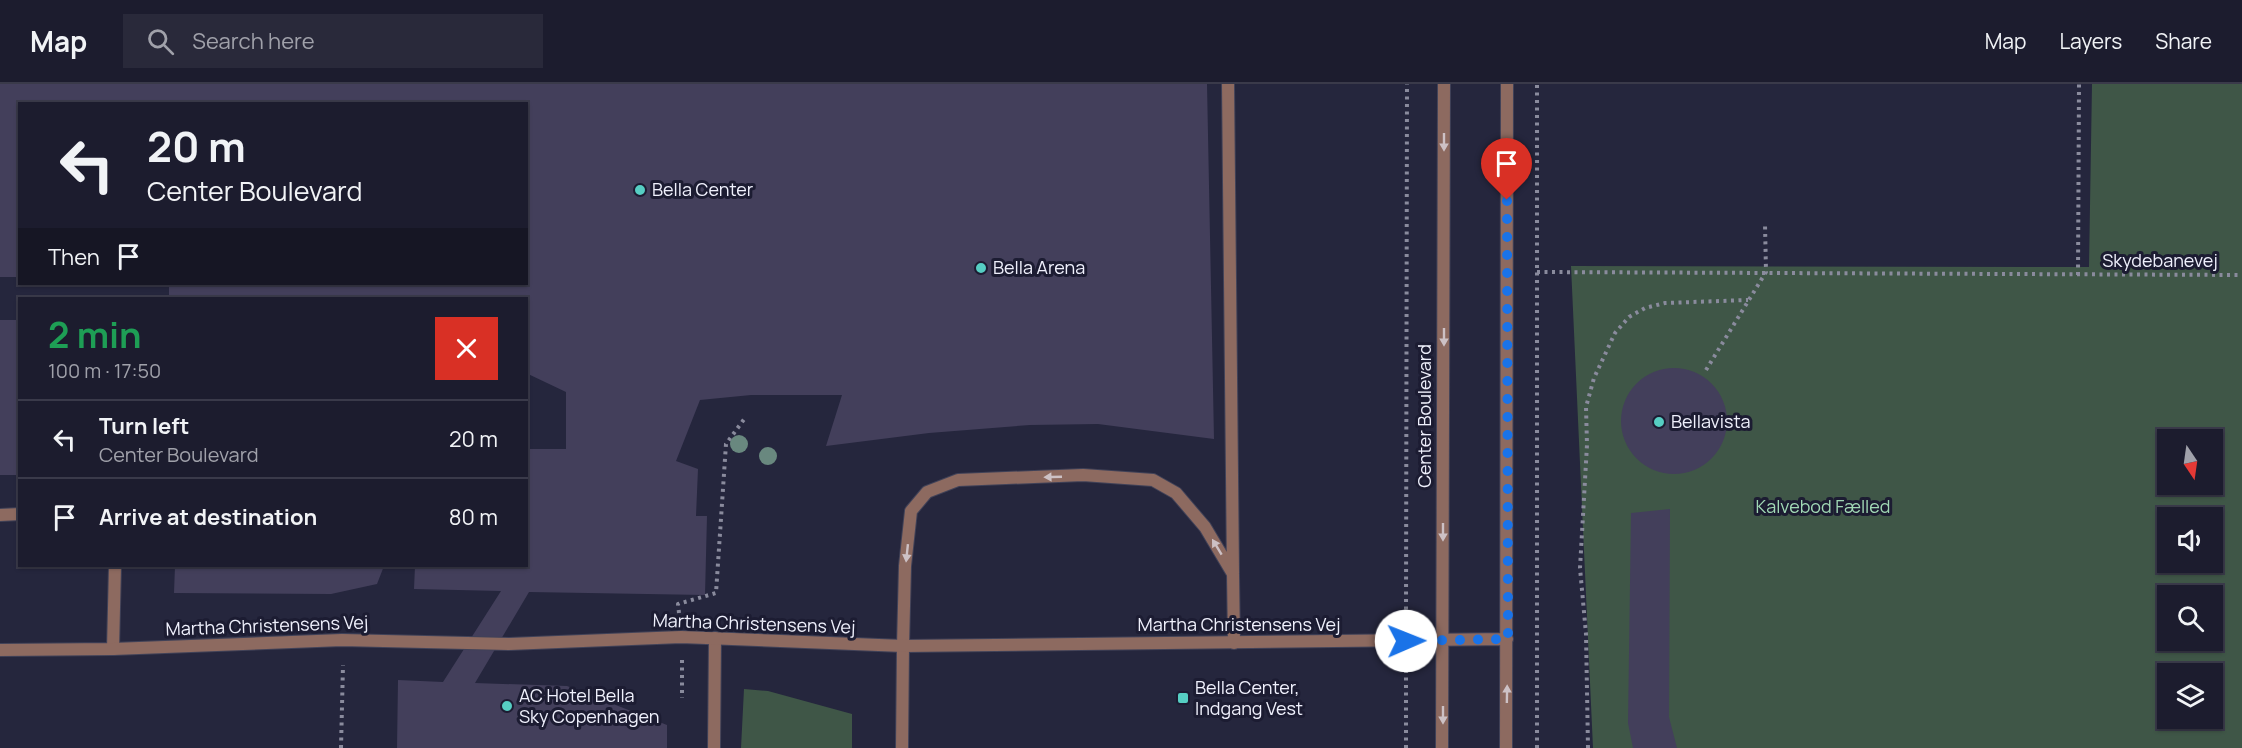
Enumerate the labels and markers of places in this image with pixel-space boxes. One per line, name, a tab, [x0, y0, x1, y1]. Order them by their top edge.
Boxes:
pin	[1481, 138, 1532, 200]
place label: Bella Center	[652, 177, 754, 201]
marker: Bella Center	[633, 183, 647, 197]
place label: Bella Arena	[993, 255, 1085, 279]
marker: Bella Arena	[974, 261, 988, 275]
place label: Bellavista	[1671, 409, 1751, 433]
marker: Bellavista	[1652, 415, 1666, 429]
place label: Bella Center, Indgang Vest	[1195, 675, 1303, 720]
place label: AC Hotel Bella Sky Copenhagen	[519, 683, 660, 728]
marker: Bella Center, Indgang Vest	[1176, 691, 1190, 705]
marker: AC Hotel Bella Sky Copenhagen	[500, 699, 514, 713]

